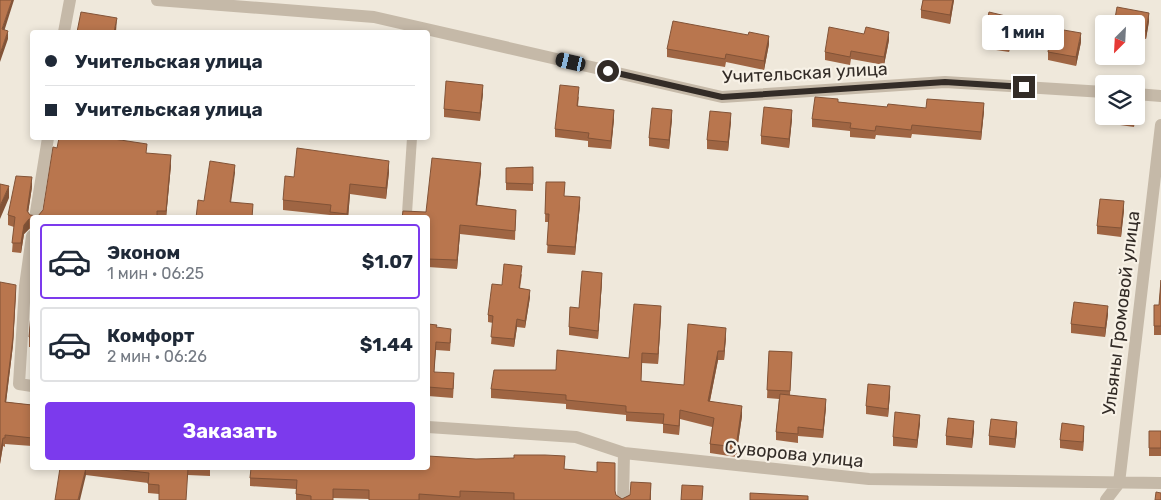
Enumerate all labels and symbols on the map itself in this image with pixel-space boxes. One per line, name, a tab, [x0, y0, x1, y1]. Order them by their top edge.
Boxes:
callout: 1 мин	[983, 14, 1065, 49]
north arrow	[1095, 15, 1145, 65]
car	[554, 51, 587, 73]
street label: Учительская улица	[722, 58, 888, 88]
route start	[597, 60, 619, 82]
route end	[1013, 76, 1035, 98]
street label: Ульяны Громовой улица	[1098, 210, 1144, 416]
street label: Суворова улица	[723, 436, 865, 472]

